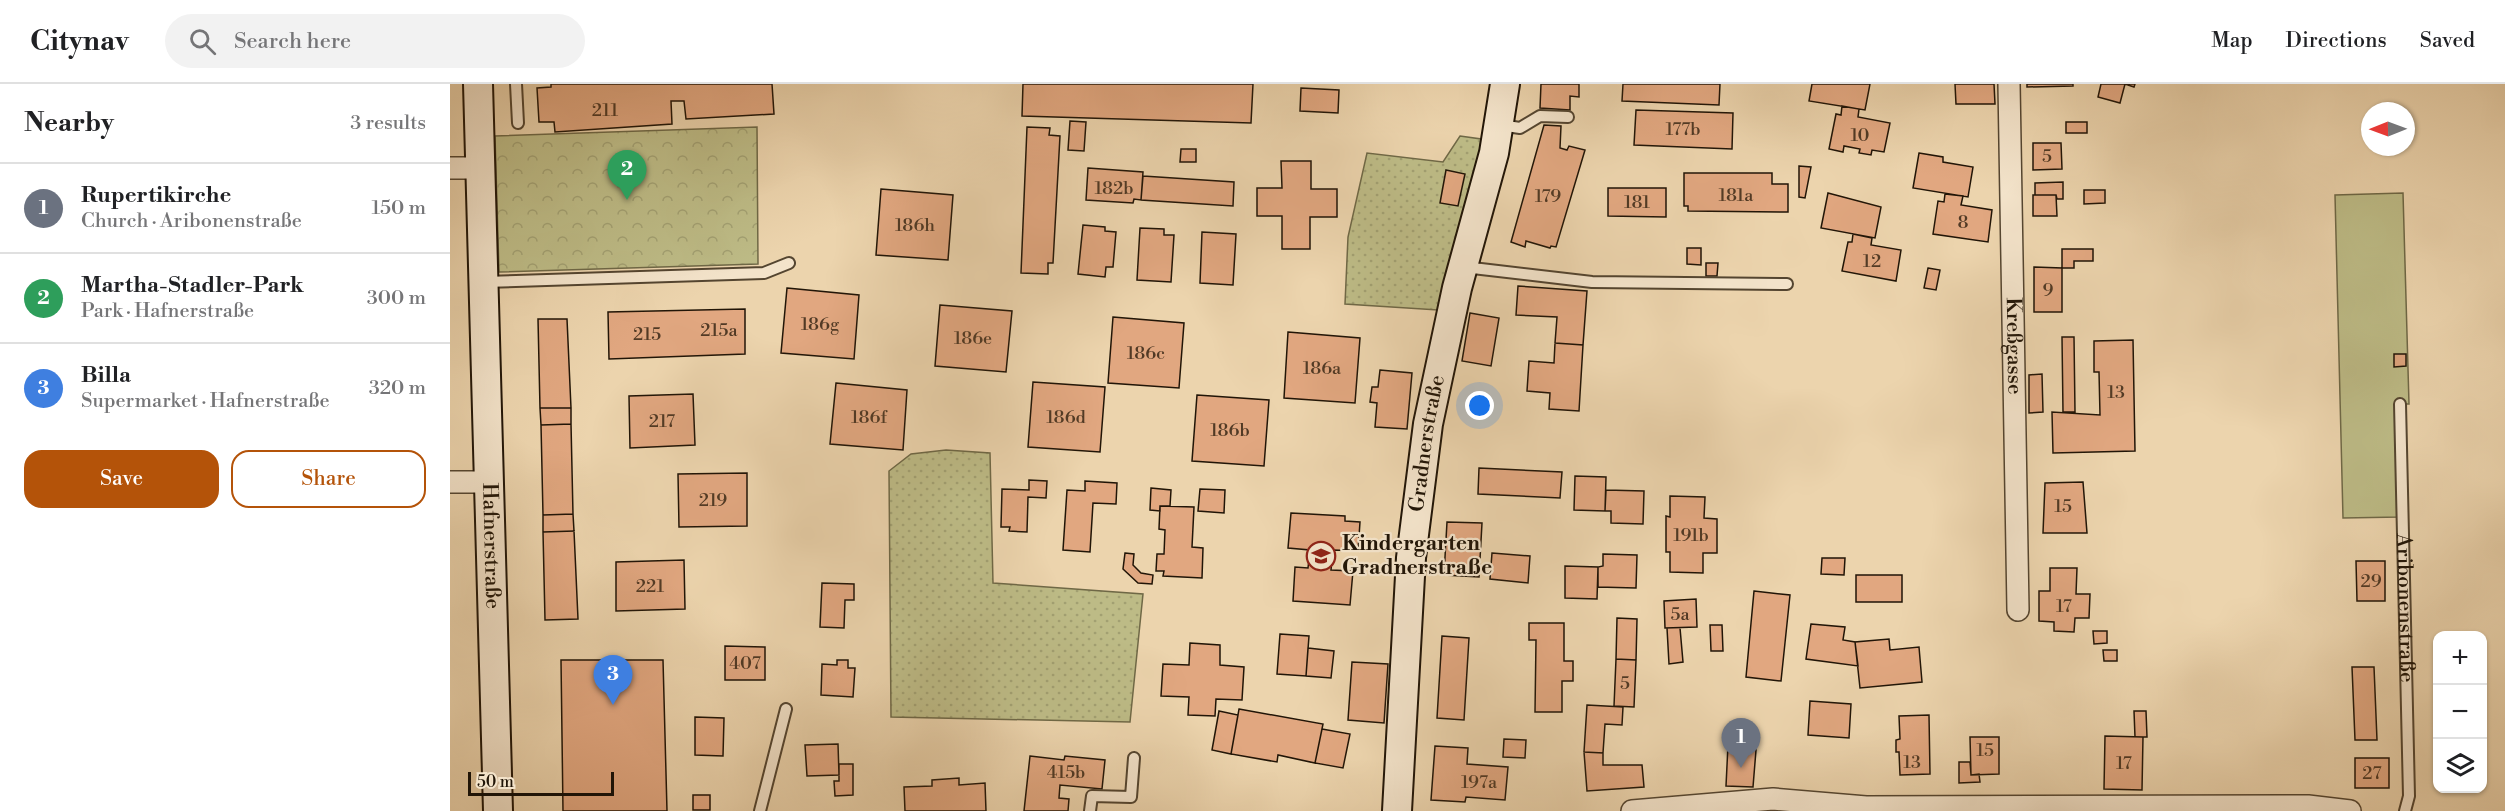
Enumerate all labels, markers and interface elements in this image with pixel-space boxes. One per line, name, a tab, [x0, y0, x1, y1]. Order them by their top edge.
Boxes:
search box	[165, 14, 585, 68]
text: Citynav	[30, 24, 129, 59]
icon: search	[186, 25, 219, 58]
text: Search here	[234, 28, 351, 55]
text: Map	[2211, 28, 2253, 54]
text: Directions	[2286, 28, 2387, 54]
text: Saved	[2420, 28, 2475, 54]
house number: 211	[592, 99, 619, 122]
north arrow	[2361, 102, 2415, 156]
text: Nearby	[24, 107, 114, 139]
text: 3 results	[350, 111, 426, 136]
house number: 177b	[1665, 118, 1701, 141]
house number: 10	[1850, 124, 1870, 147]
house number: 5	[2042, 145, 2052, 168]
pin: 2	[608, 150, 646, 200]
house number: 182b	[1095, 177, 1133, 200]
text: Rupertikirche	[81, 182, 231, 209]
house number: 181a	[1719, 184, 1754, 207]
house number: 179	[1535, 185, 1561, 208]
house number: 181	[1624, 191, 1650, 214]
text: 1	[39, 196, 48, 221]
text: 150 m	[371, 196, 426, 221]
text: Church · Aribonenstraße	[81, 209, 302, 234]
house number: 8	[1957, 211, 1969, 234]
house number: 186h	[895, 214, 935, 237]
house number: 12	[1863, 250, 1881, 273]
text: Martha-Stadler-Park	[81, 272, 304, 299]
house number: 9	[2043, 279, 2054, 302]
text: 2	[37, 286, 50, 311]
text: 300 m	[367, 286, 426, 311]
street label: Kreßgasse	[2000, 297, 2027, 395]
text: Park · Hafnerstraße	[81, 299, 254, 324]
house number: 186g	[801, 313, 840, 336]
house number: 215a	[700, 319, 739, 342]
house number: 215	[633, 323, 661, 346]
house number: 186e	[954, 327, 992, 350]
house number: 186c	[1127, 342, 1165, 365]
house number: 186a	[1303, 357, 1342, 380]
text: Billa	[81, 362, 131, 389]
street label: Gradnerstraße	[1404, 373, 1451, 513]
text: 3	[37, 376, 50, 401]
text: 320 m	[369, 376, 426, 401]
house number: 13	[2107, 381, 2125, 404]
text: Supermarket · Hafnerstraße	[81, 389, 330, 414]
your location	[1465, 391, 1494, 420]
house number: 186f	[851, 406, 888, 429]
house number: 186d	[1046, 406, 1087, 429]
house number: 217	[649, 410, 675, 433]
house number: 186b	[1210, 419, 1250, 442]
button: Save	[24, 450, 219, 508]
button: Share	[231, 450, 426, 508]
street label: Hafnerstraße	[476, 482, 505, 609]
house number: 219	[699, 489, 727, 512]
house number: 15	[2054, 495, 2072, 518]
house number: 191b	[1673, 524, 1709, 547]
place label: Kindergarten Gradnerstraße	[1342, 531, 1492, 581]
street label: Aribonenstraße	[2390, 532, 2419, 683]
school or university icon: Kindergarten Gradnerstraße	[1305, 540, 1337, 572]
house number: 29	[2360, 570, 2382, 593]
house number: 221	[636, 575, 664, 598]
house number: 17	[2056, 595, 2072, 618]
house number: 5a	[1670, 603, 1690, 626]
map controls	[2433, 631, 2487, 793]
button: +	[2433, 631, 2487, 685]
house number: 407	[729, 652, 761, 675]
pin: 3	[594, 656, 632, 705]
house number: 5	[1620, 672, 1630, 695]
button: −	[2433, 685, 2487, 739]
pin: 1	[1722, 718, 1760, 768]
house number: 15	[1976, 739, 1994, 762]
button: layers	[2433, 739, 2487, 793]
house number: 13	[1903, 751, 1921, 774]
house number: 17	[2116, 752, 2132, 775]
house number: 415b	[1047, 761, 1085, 784]
house number: 27	[2362, 762, 2382, 785]
scale bar	[468, 769, 614, 796]
house number: 197a	[1461, 771, 1498, 794]
text: 50 m	[477, 772, 514, 792]

